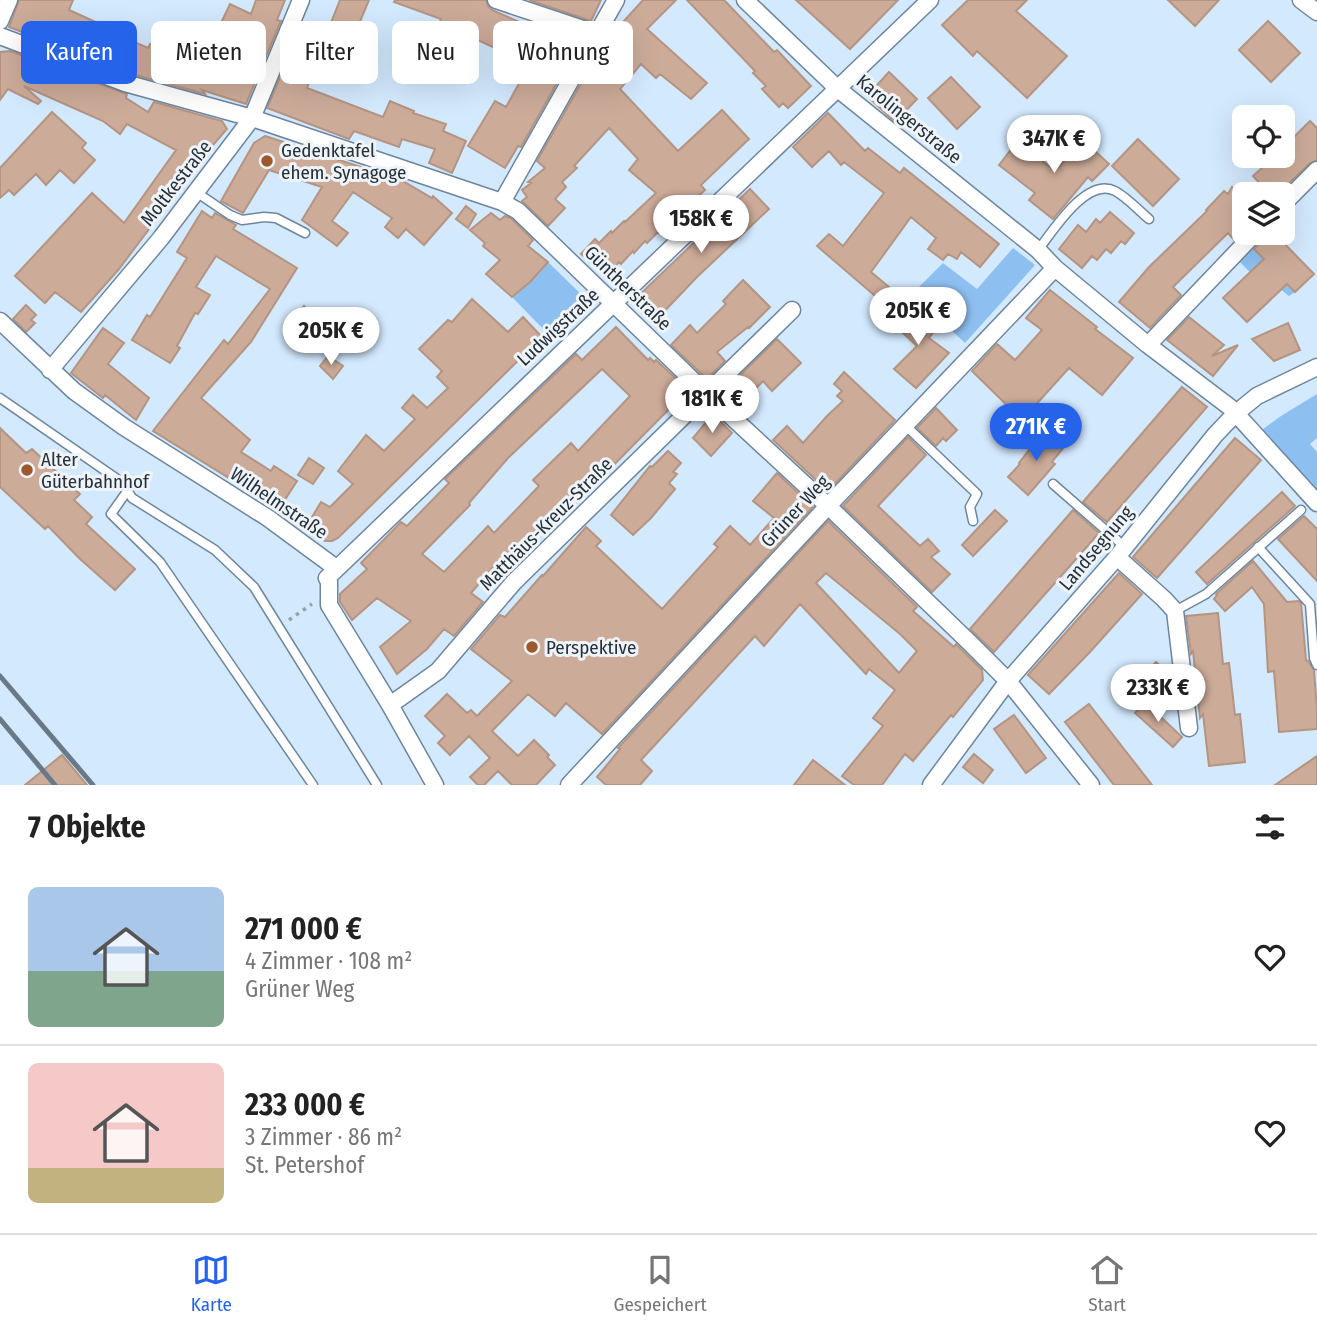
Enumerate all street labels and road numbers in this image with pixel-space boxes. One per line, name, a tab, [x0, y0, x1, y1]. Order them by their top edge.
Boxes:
street label: Karolingerstraße	[852, 70, 966, 168]
street label: Moltkestraße	[136, 136, 216, 230]
street label: Güntherstraße	[580, 241, 676, 335]
street label: Ludwigstraße	[512, 283, 604, 371]
street label: Matthäus-Kreuz-Straße	[475, 453, 617, 595]
street label: Wilhelmstraße	[226, 462, 332, 544]
street label: Grüner Weg	[756, 470, 834, 552]
street label: Landsegnung	[1054, 501, 1138, 595]

